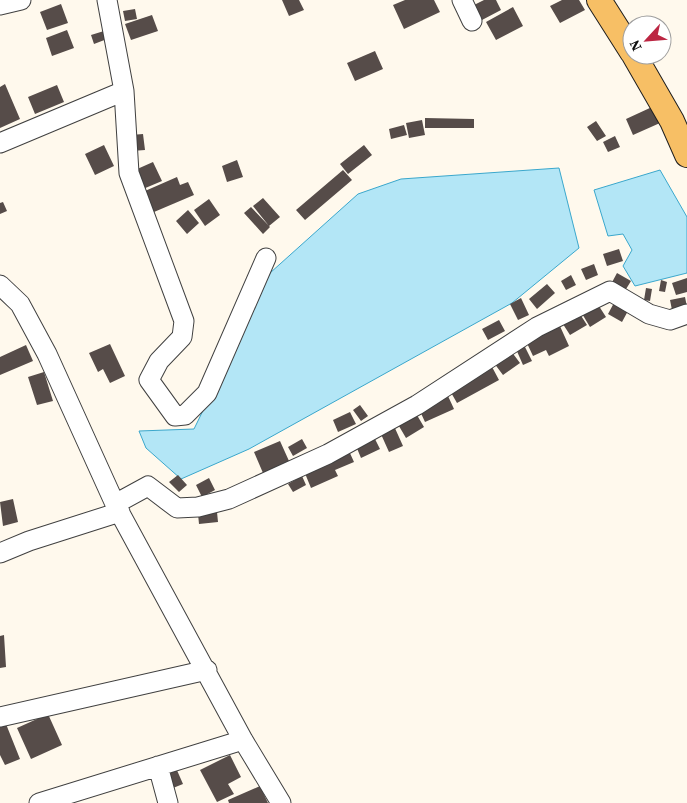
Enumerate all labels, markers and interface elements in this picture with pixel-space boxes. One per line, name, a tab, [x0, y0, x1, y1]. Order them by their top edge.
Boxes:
north arrow	[622, 15, 672, 65]
text: N	[624, 37, 647, 55]

